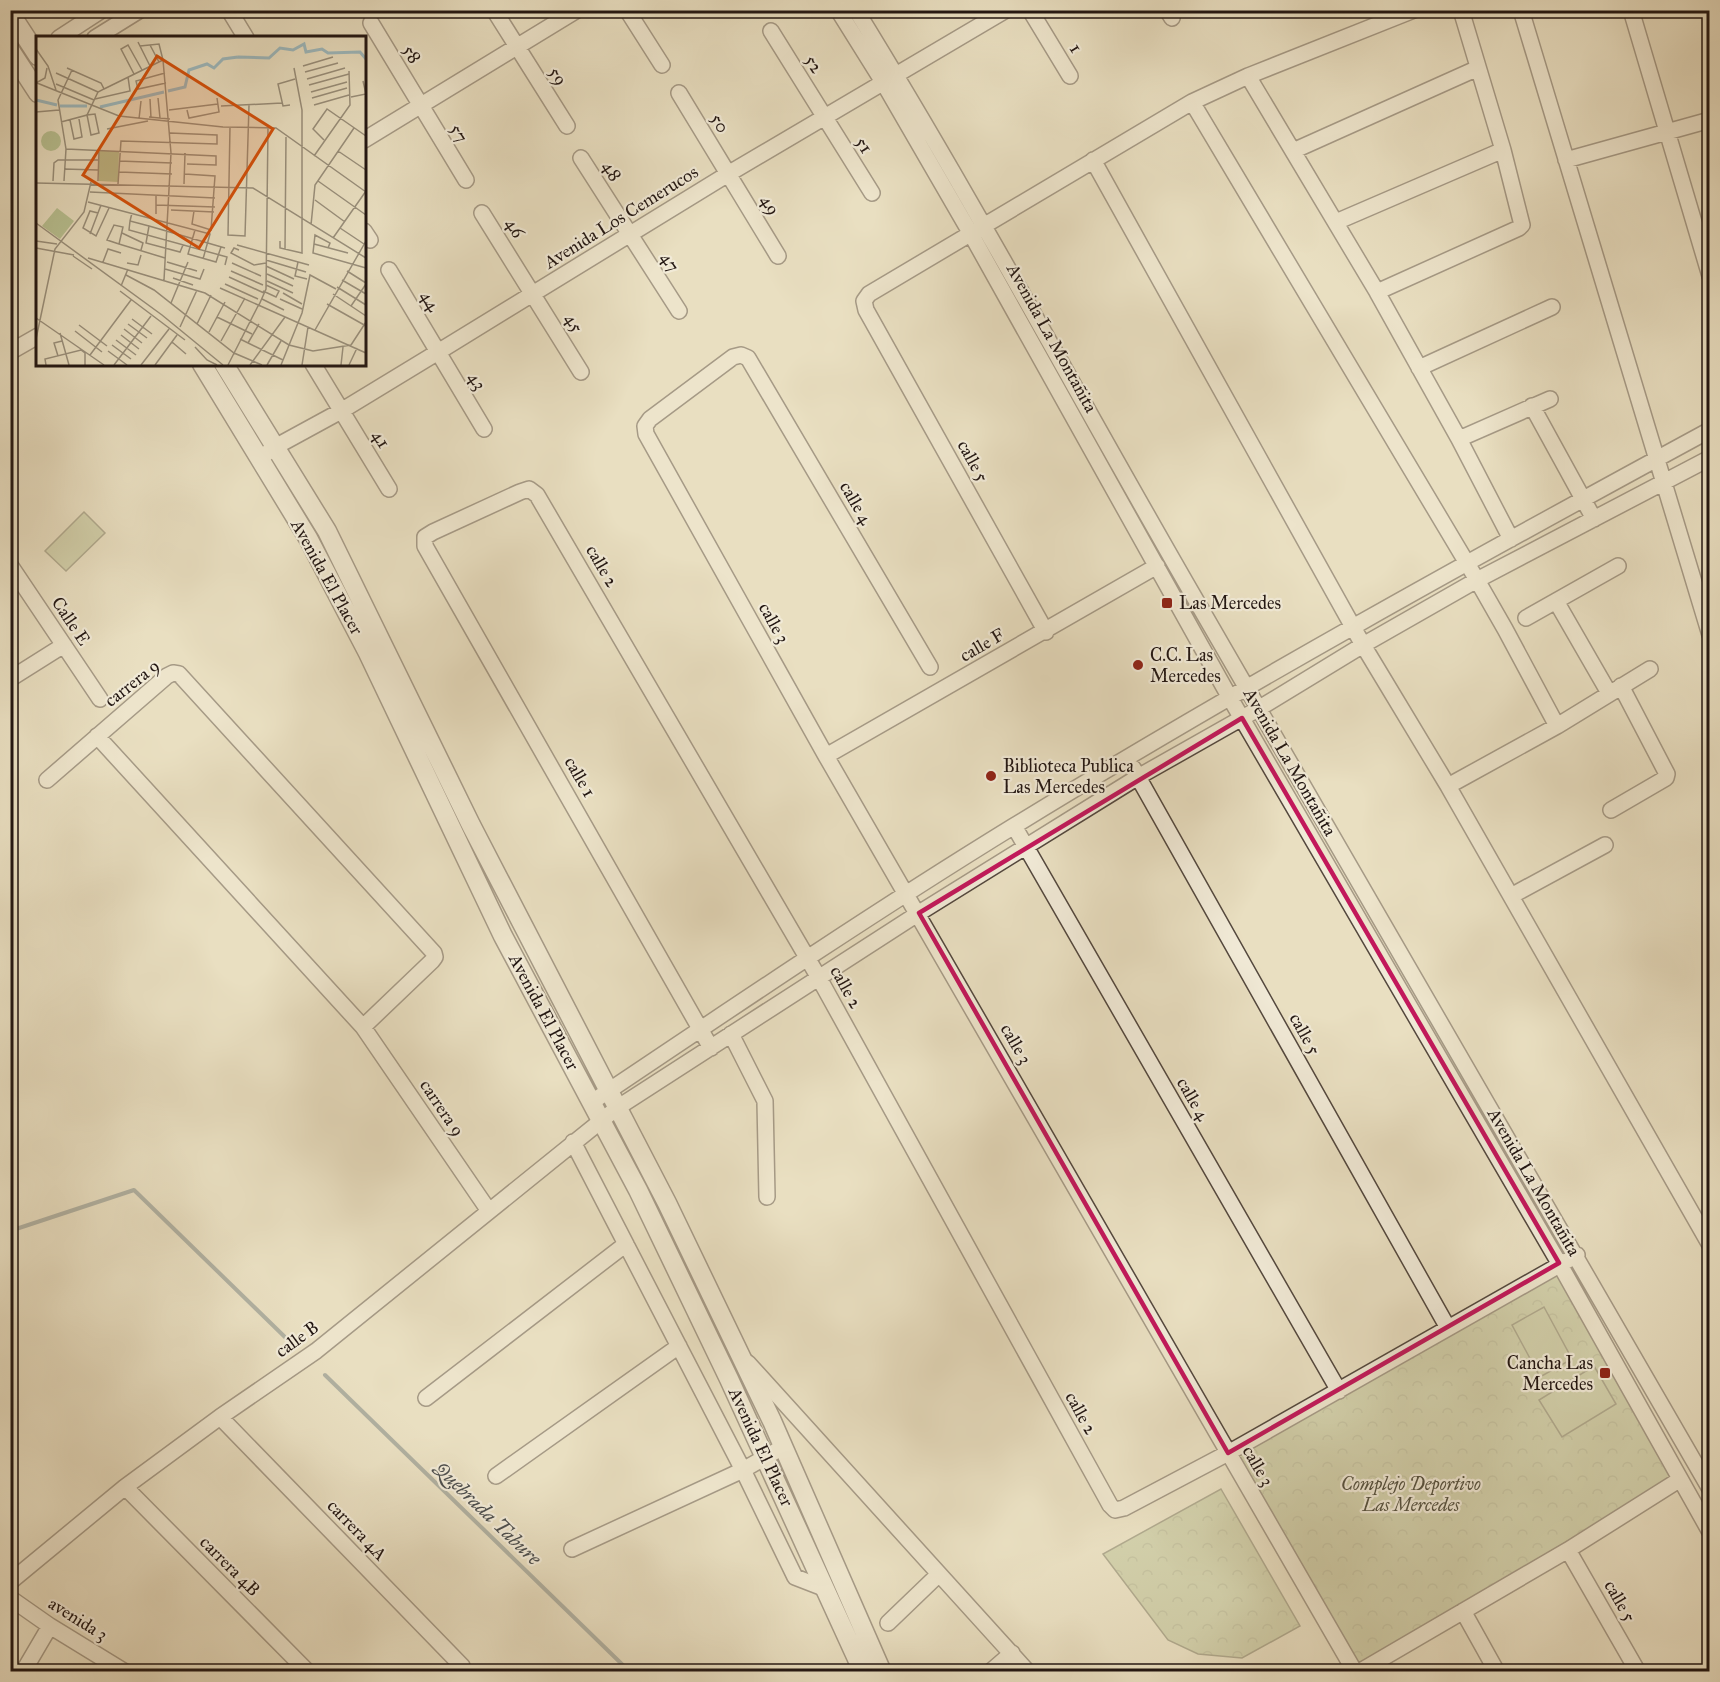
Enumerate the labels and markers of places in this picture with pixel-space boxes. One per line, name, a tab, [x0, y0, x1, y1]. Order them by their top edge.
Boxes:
place label: Las Mercedes	[1179, 592, 1281, 614]
marker: Las Mercedes	[1160, 596, 1174, 610]
place label: C.C. Las Mercedes	[1150, 644, 1221, 687]
marker: C.C. Las Mercedes	[1131, 658, 1145, 672]
place label: Biblioteca Publica Las Mercedes	[1003, 755, 1134, 798]
marker: Biblioteca Publica Las Mercedes	[984, 769, 998, 783]
place label: Cancha Las Mercedes	[1507, 1352, 1593, 1395]
marker: Cancha Las Mercedes	[1598, 1366, 1612, 1380]

